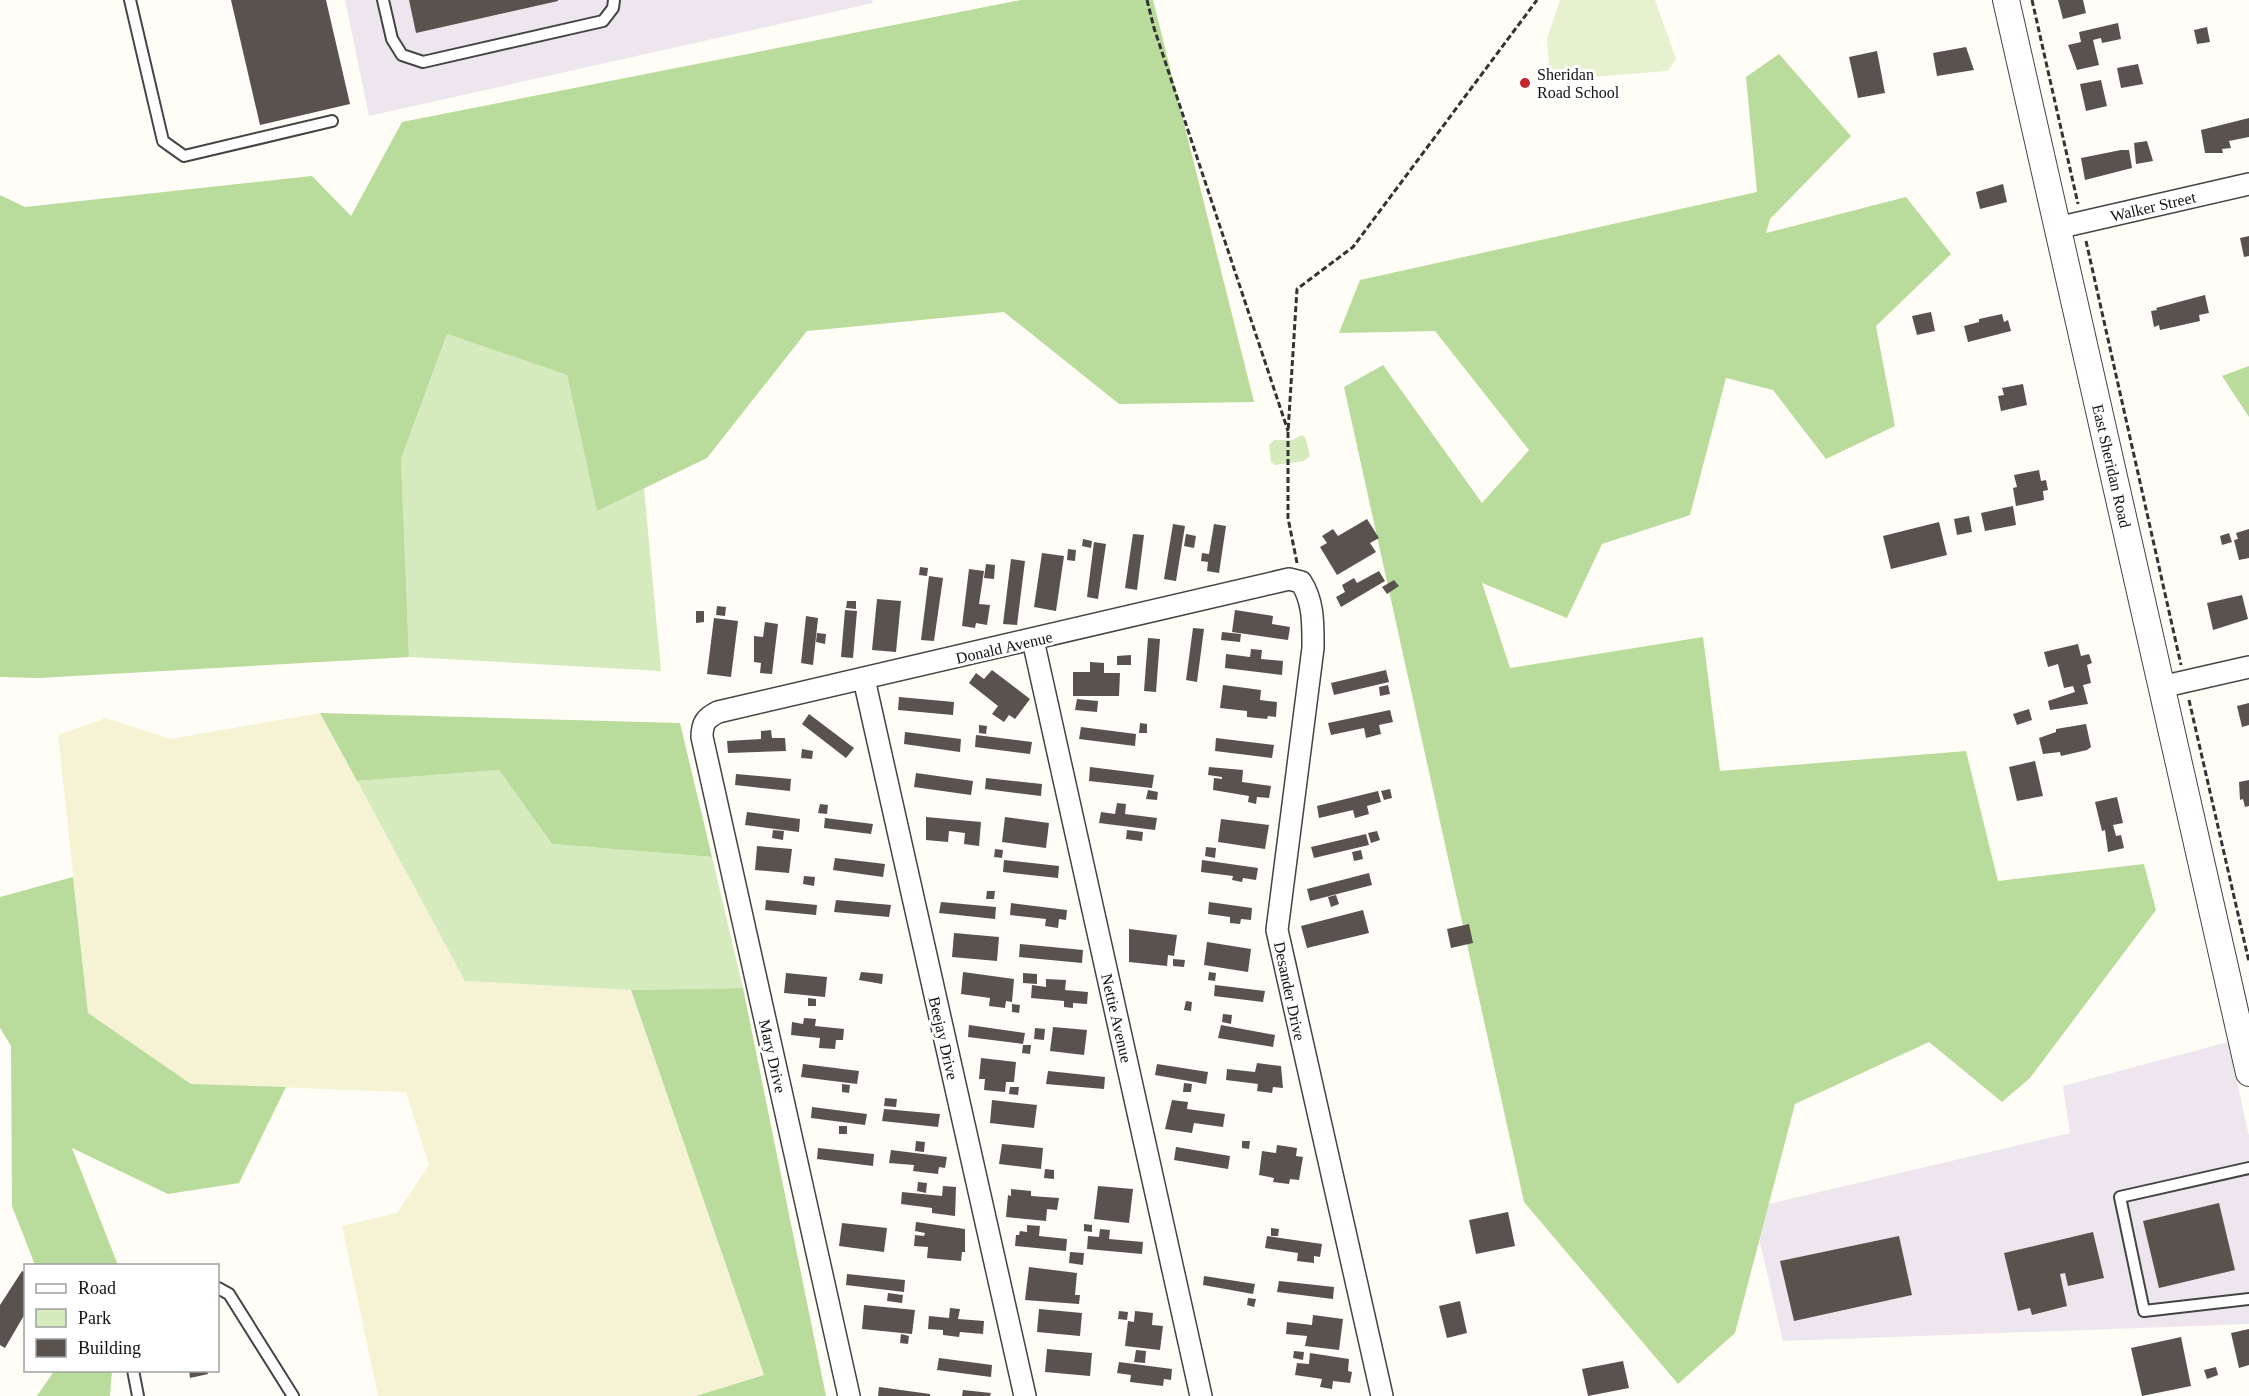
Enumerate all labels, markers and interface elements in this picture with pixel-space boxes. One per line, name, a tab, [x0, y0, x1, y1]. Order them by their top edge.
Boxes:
place label: Sheridan Road School	[1537, 66, 1620, 101]
marker: Sheridan Road School	[1518, 76, 1532, 90]
street label: Walker Street	[2109, 188, 2198, 225]
street label: East Sheridan Road	[2089, 403, 2134, 530]
street label: Donald Avenue	[954, 628, 1054, 667]
street label: Desander Drive	[1271, 940, 1308, 1042]
street label: Nettie Avenue	[1098, 972, 1135, 1064]
street label: Beejay Drive	[925, 995, 961, 1082]
street label: Mary Drive	[755, 1018, 789, 1095]
legend	[24, 1264, 219, 1372]
text: Road	[78, 1278, 116, 1298]
text: Park	[78, 1308, 111, 1328]
text: Building	[78, 1338, 141, 1358]

